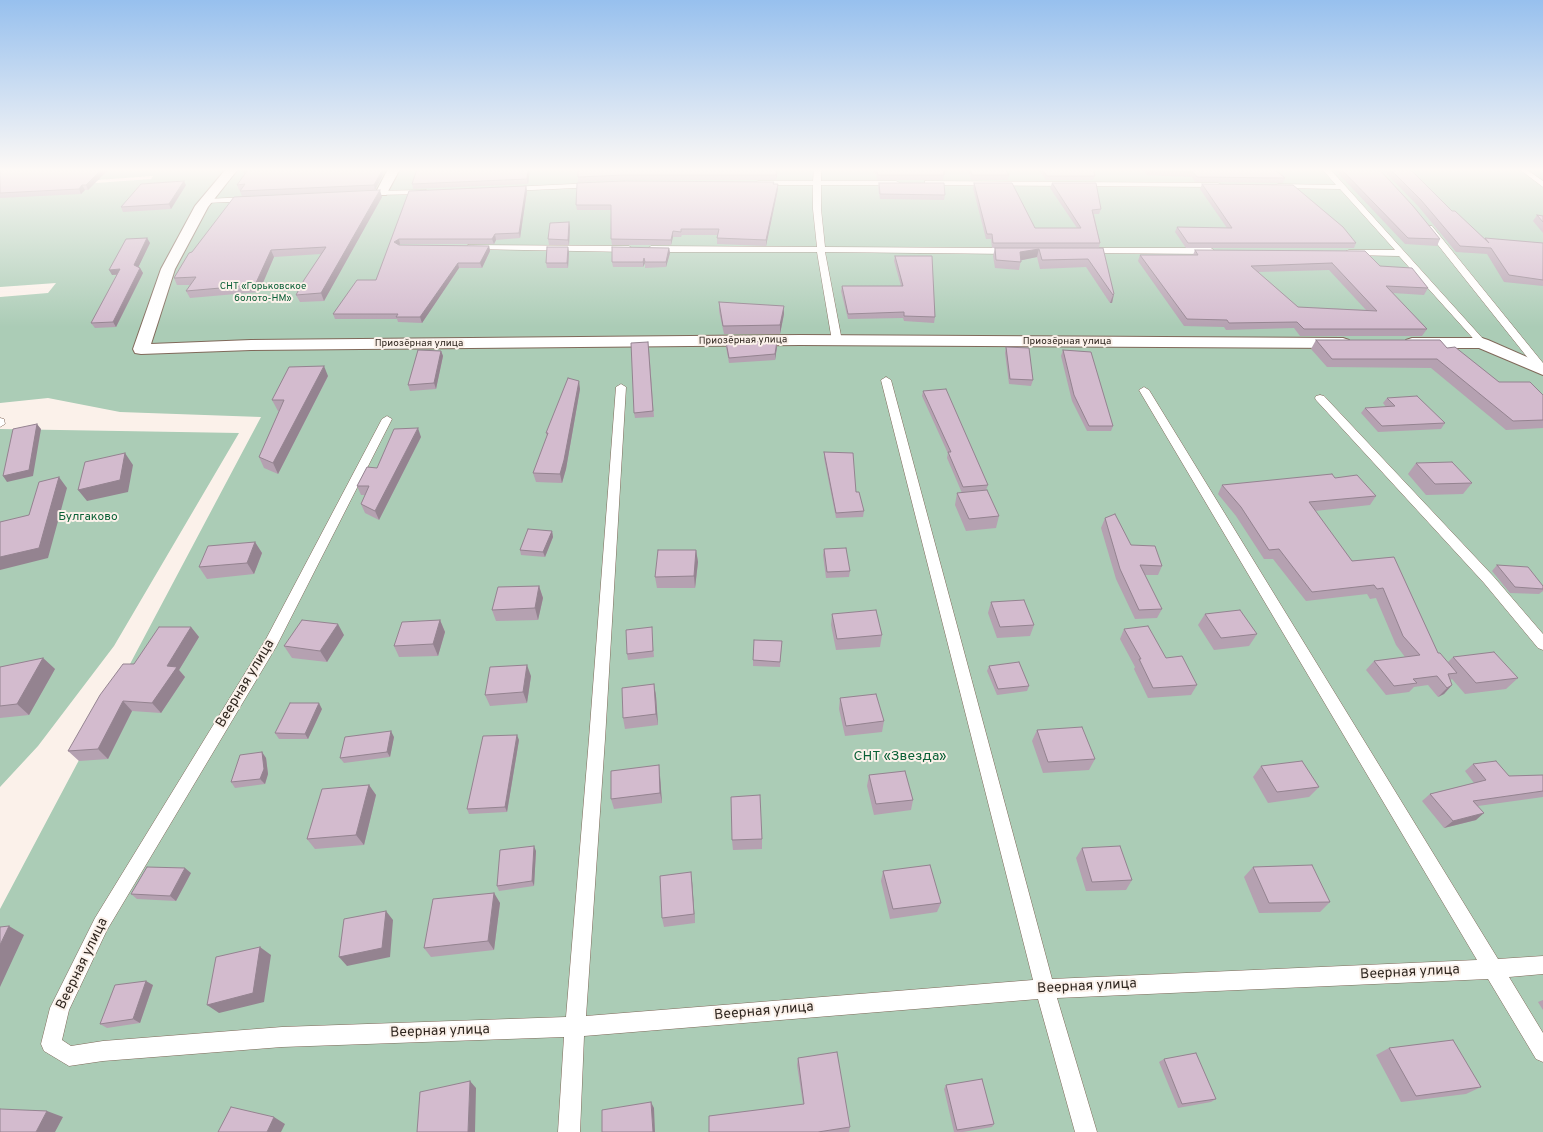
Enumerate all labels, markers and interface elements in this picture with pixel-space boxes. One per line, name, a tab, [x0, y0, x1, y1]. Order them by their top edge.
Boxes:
park label: СНТ «Горьковское болото-НМ»	[220, 281, 306, 304]
street label: Приозёрная улица	[699, 334, 787, 348]
street label: Приозёрная улица	[1023, 336, 1111, 348]
street label: Приозёрная улица	[375, 338, 463, 350]
park label: Булгаково	[58, 511, 118, 525]
street label: Веерная улица	[213, 637, 279, 731]
park label: СНТ «Звезда»	[853, 749, 947, 765]
street label: Веерная улица	[54, 915, 112, 1013]
street label: Веерная улица	[1360, 962, 1460, 984]
street label: Веерная улица	[1037, 976, 1137, 998]
street label: Веерная улица	[714, 999, 814, 1025]
street label: Веерная улица	[390, 1022, 490, 1042]

